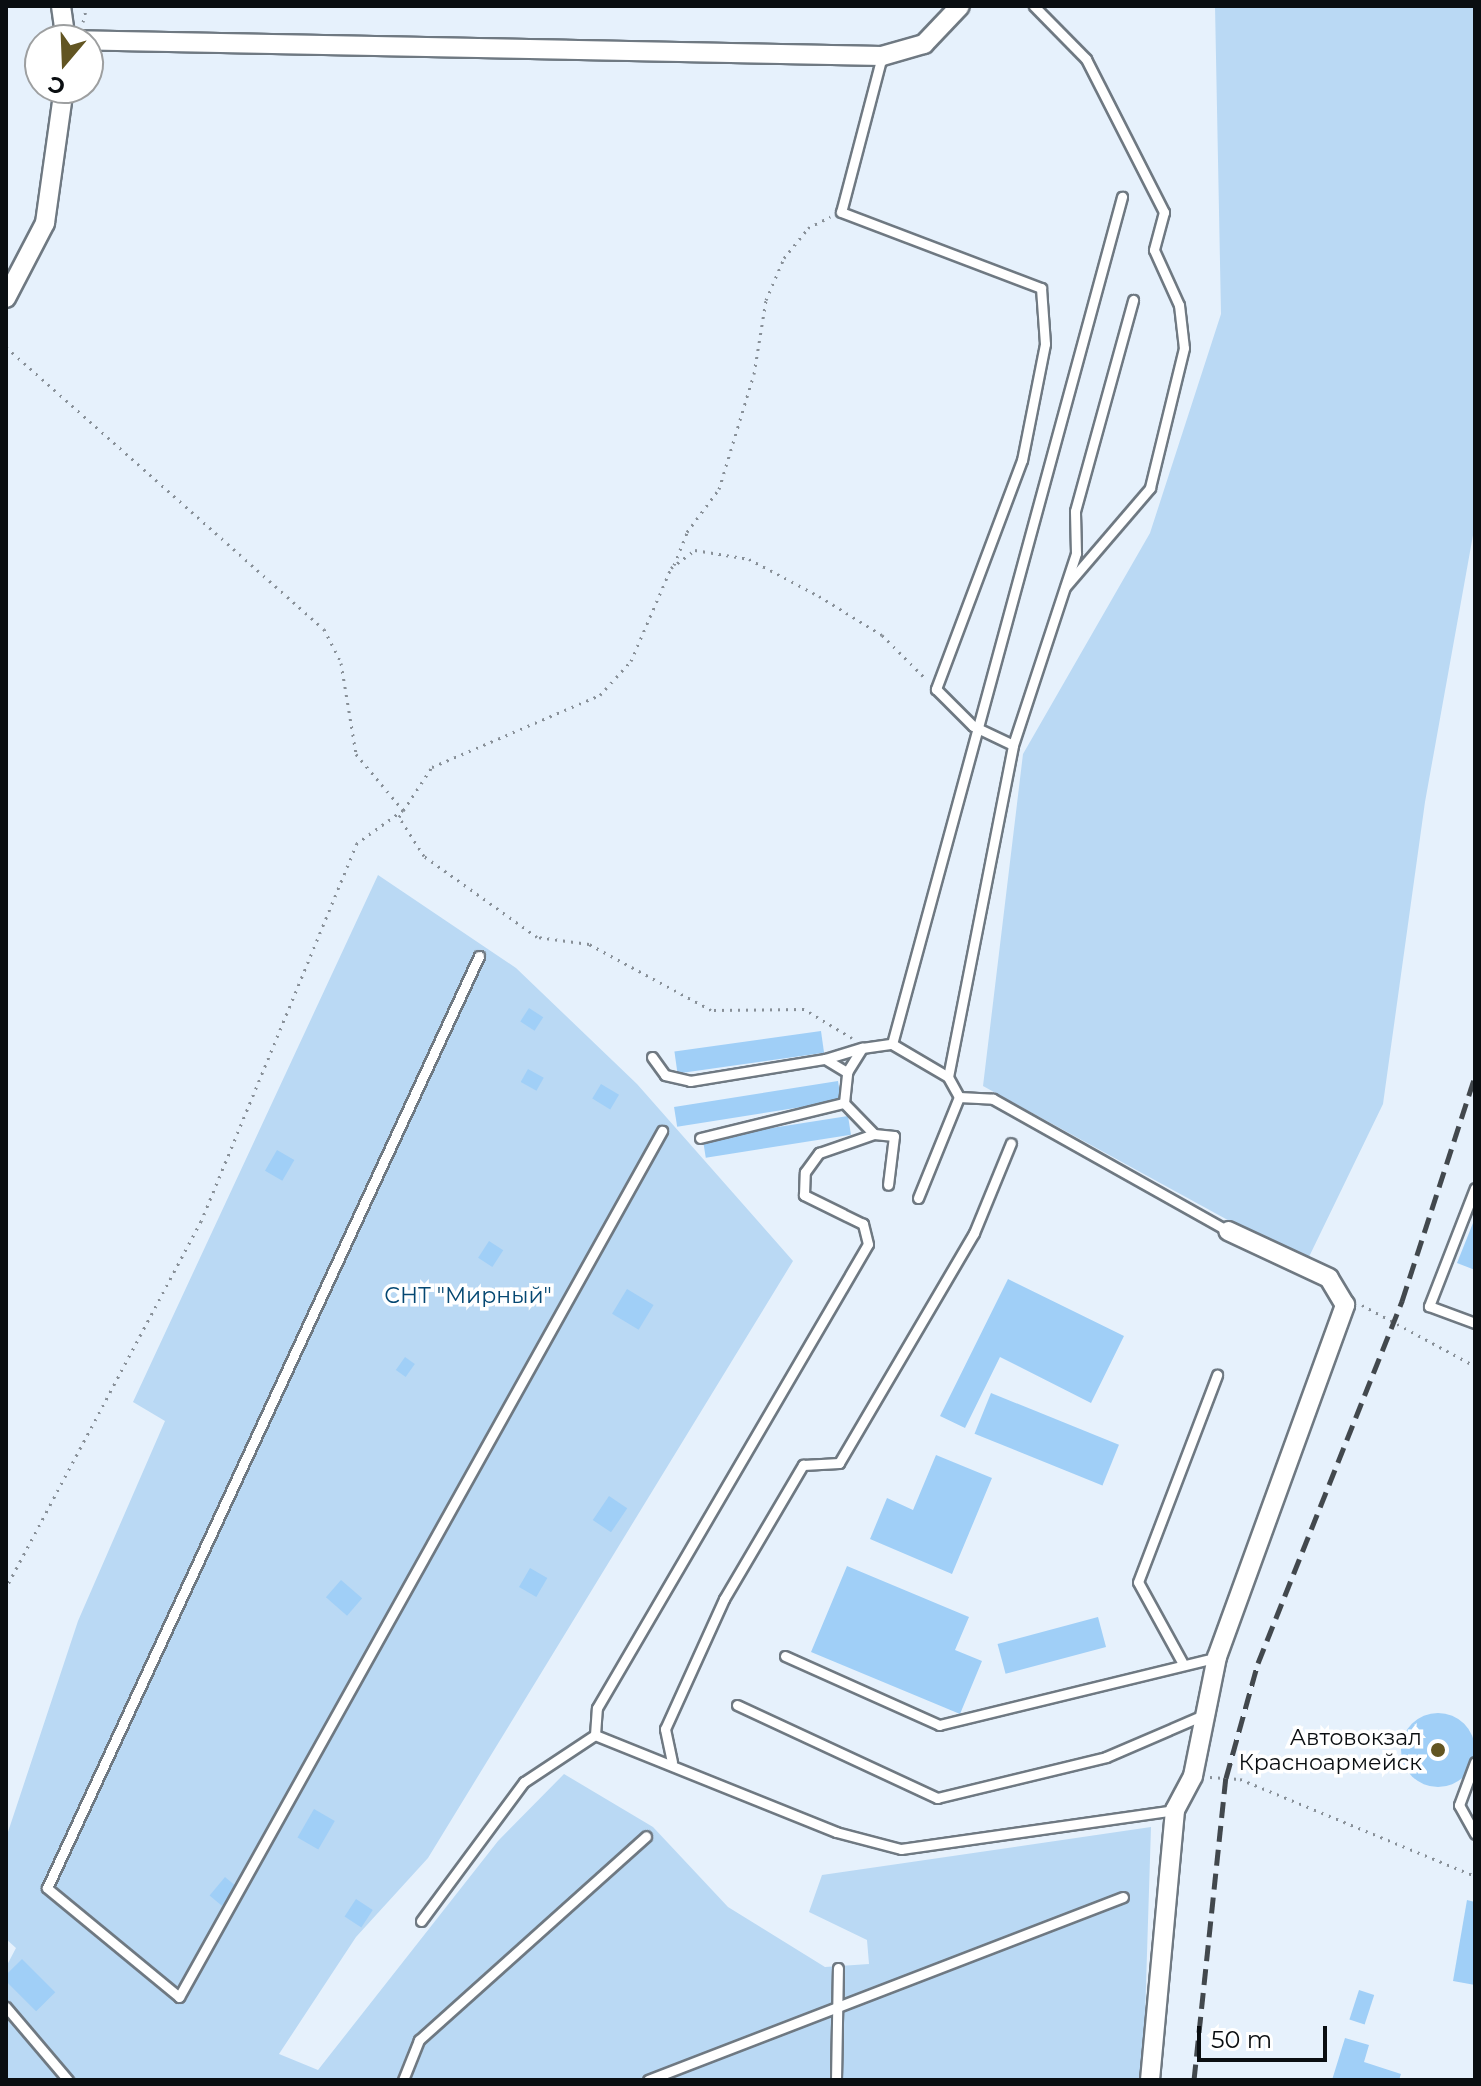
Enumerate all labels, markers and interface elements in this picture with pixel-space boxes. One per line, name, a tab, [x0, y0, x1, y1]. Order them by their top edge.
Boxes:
north arrow	[24, 24, 104, 104]
text: С	[45, 70, 69, 101]
park label: СНТ "Мирный"	[384, 1283, 552, 1309]
place label: Автовокзал Красноармейск	[1239, 1724, 1422, 1776]
marker: Автовокзал Красноармейск	[1429, 1741, 1447, 1759]
scale bar	[1201, 2010, 1331, 2060]
text: 50 m	[1211, 2025, 1272, 2054]

